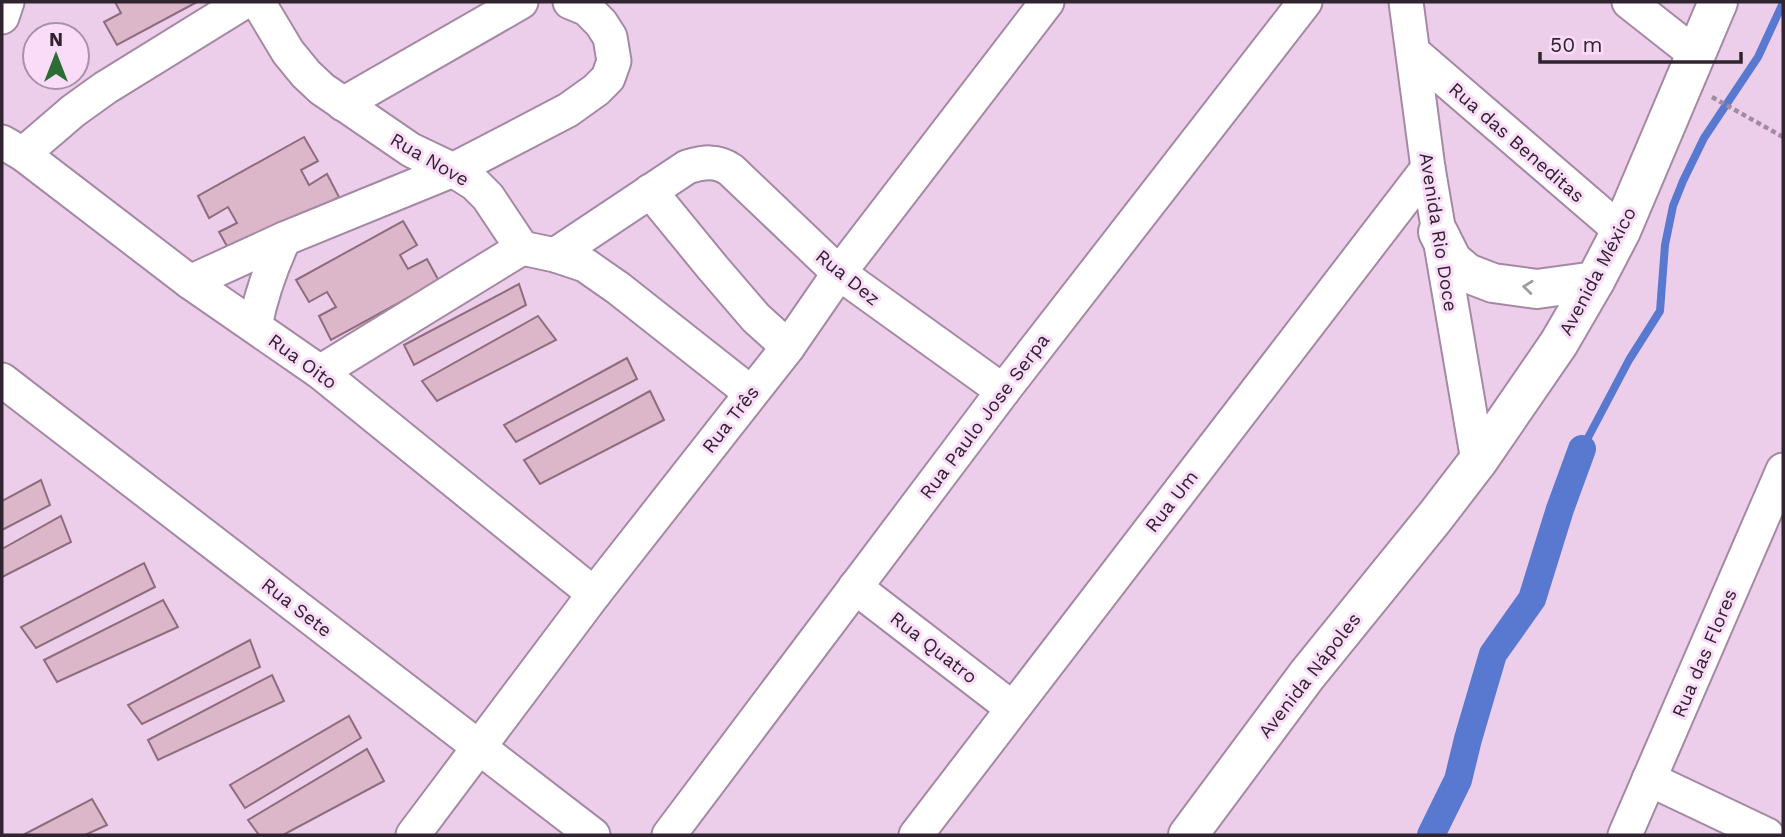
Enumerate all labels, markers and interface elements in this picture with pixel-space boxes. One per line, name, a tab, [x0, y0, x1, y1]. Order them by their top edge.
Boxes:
north arrow	[21, 21, 91, 91]
scale bar	[1540, 21, 1741, 65]
text: N	[49, 28, 63, 51]
text: 50 m	[1550, 32, 1602, 57]
street label: Rua das Beneditas	[1444, 77, 1589, 207]
street label: Rua Nove	[386, 128, 473, 191]
street label: Avenida Rio Doce	[1415, 151, 1462, 313]
street label: Avenida México	[1554, 203, 1641, 339]
street label: Rua Dez	[811, 245, 884, 310]
one-way arrow	[1522, 280, 1533, 295]
street label: Rua Oito	[264, 329, 342, 394]
street label: Rua Paulo Jose Serpa	[915, 329, 1054, 504]
street label: Rua Três	[697, 381, 764, 458]
street label: Rua Um	[1140, 466, 1203, 537]
street label: Rua Sete	[257, 573, 336, 642]
street label: Rua das Flores	[1667, 585, 1742, 721]
street label: Rua Quatro	[886, 606, 982, 688]
street label: Avenida Nápoles	[1253, 608, 1366, 743]

